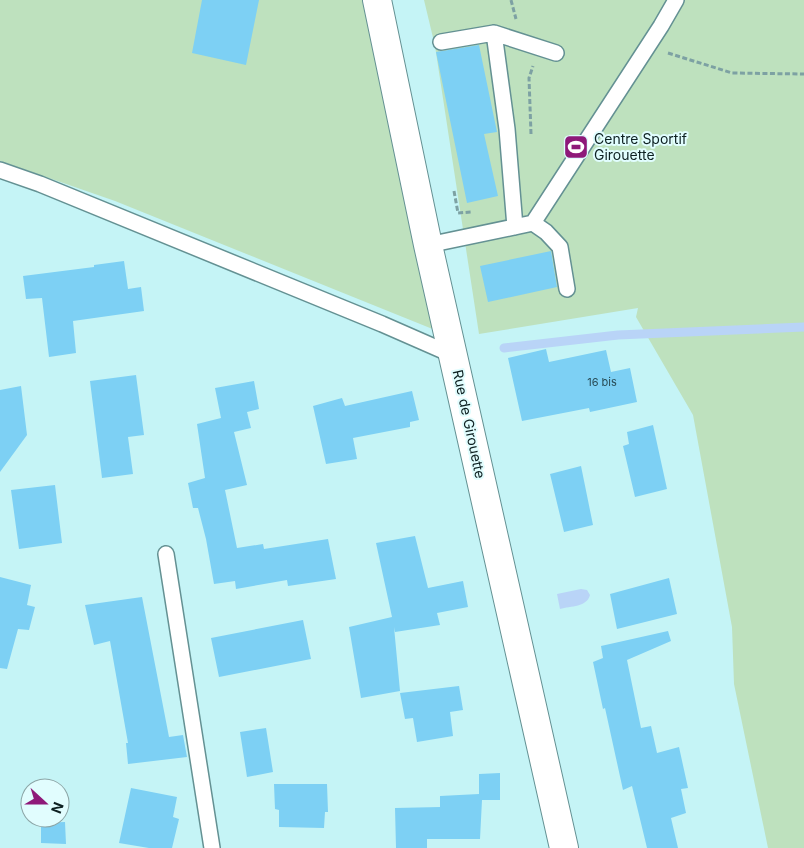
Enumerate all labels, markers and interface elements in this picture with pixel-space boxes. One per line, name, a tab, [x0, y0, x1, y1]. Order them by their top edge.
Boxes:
place label: Centre Sportif Girouette	[594, 130, 687, 163]
sports icon: Centre Sportif Girouette	[563, 134, 589, 160]
street label: Rue de Girouette	[450, 368, 489, 480]
house number: 16 bis	[587, 375, 617, 389]
north arrow	[20, 778, 70, 828]
text: N	[48, 800, 67, 816]

